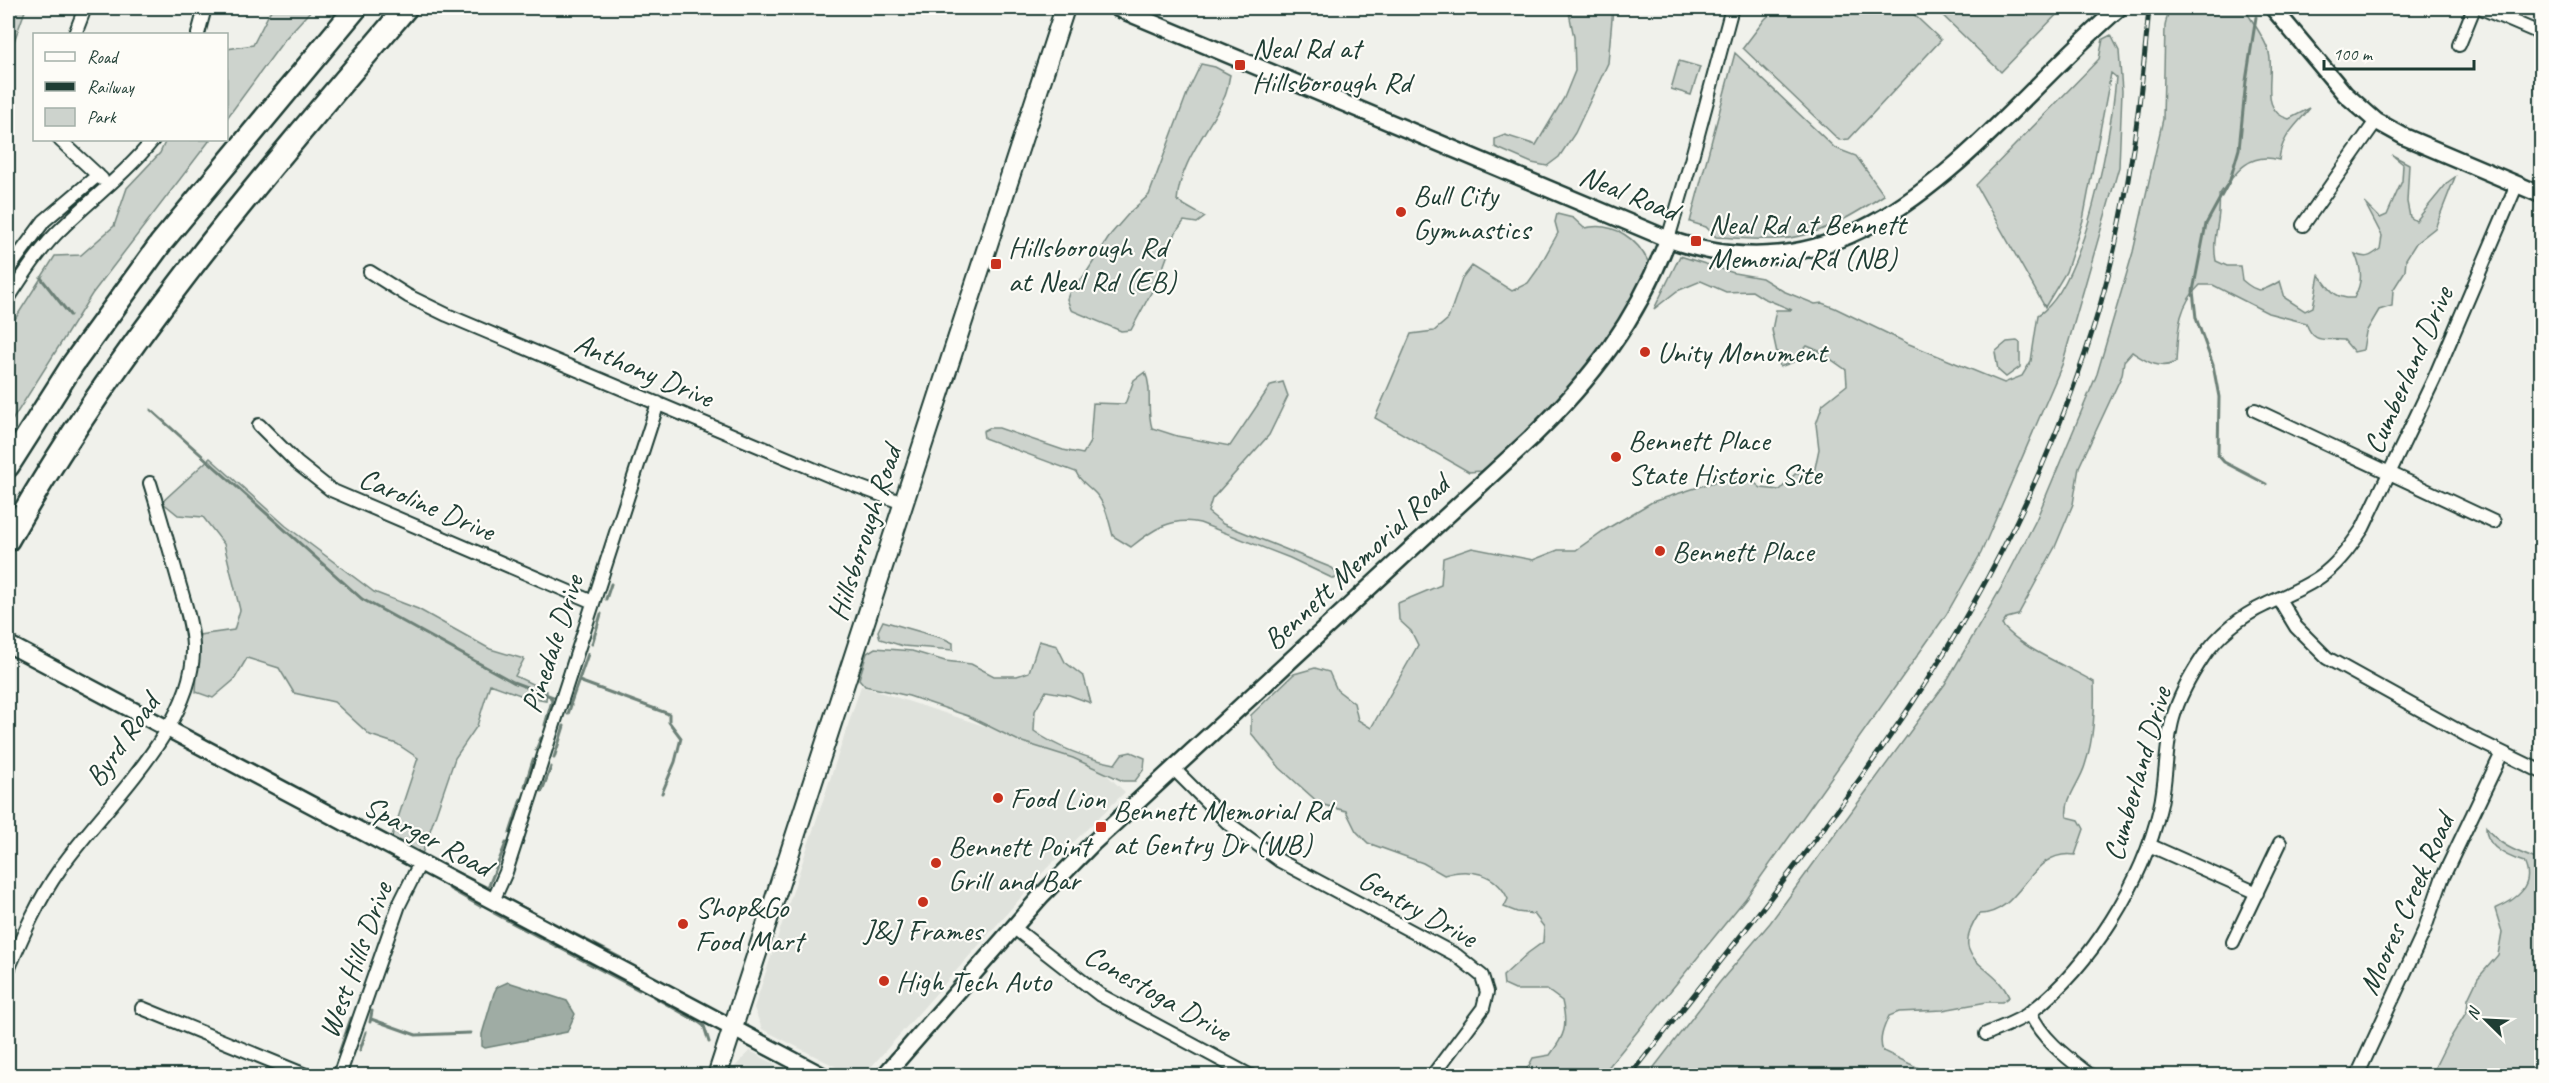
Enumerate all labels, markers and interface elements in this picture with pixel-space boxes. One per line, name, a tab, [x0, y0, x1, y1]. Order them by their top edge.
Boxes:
place label: Neal Rd at Hillsborough Rd	[1252, 29, 1415, 101]
legend	[33, 33, 228, 141]
scale bar	[2324, 33, 2474, 71]
text: 100 m	[2333, 43, 2374, 65]
text: Road	[87, 46, 120, 68]
marker: Neal Rd at Hillsborough Rd	[1233, 58, 1247, 72]
text: Railway	[87, 76, 135, 98]
text: Park	[87, 106, 117, 128]
street label: Neal Road	[1574, 156, 1688, 231]
place label: Bull City Gymnastics	[1413, 176, 1533, 248]
marker: Bull City Gymnastics	[1394, 205, 1408, 219]
place label: Neal Rd at Bennett Memorial Rd (NB)	[1708, 205, 1909, 277]
place label: Hillsborough Rd at Neal Rd (EB)	[1008, 228, 1178, 300]
marker: Neal Rd at Bennett Memorial Rd (NB)	[1689, 234, 1703, 248]
marker: Hillsborough Rd at Neal Rd (EB)	[989, 257, 1003, 271]
street label: Cumberland Drive	[2354, 278, 2463, 460]
street label: Anthony Drive	[569, 324, 721, 417]
place label: Unity Monument	[1657, 333, 1829, 371]
marker: Unity Monument	[1638, 345, 1652, 359]
place label: Bennett Place State Historic Site	[1628, 421, 1823, 493]
street label: Hillsborough Road	[818, 437, 911, 625]
marker: Bennett Place State Historic Site	[1609, 450, 1623, 464]
street label: Caroline Drive	[353, 458, 503, 550]
street label: Bennett Memorial Road	[1255, 463, 1460, 658]
place label: Bennett Place	[1672, 532, 1816, 570]
marker: Bennett Place	[1653, 544, 1667, 558]
street label: Pinedale Drive	[512, 568, 593, 718]
street label: Cumberland Drive	[2094, 680, 2181, 865]
street label: Byrd Road	[76, 683, 170, 794]
place label: Food Lion	[1010, 779, 1106, 817]
street label: Sparger Road	[357, 786, 502, 888]
marker: Food Lion	[991, 791, 1005, 805]
place label: Bennett Memorial Rd at Gentry Dr (WB)	[1113, 791, 1335, 863]
street label: Moores Creek Road	[2349, 804, 2465, 1000]
marker: Bennett Memorial Rd at Gentry Dr (WB)	[1094, 820, 1108, 834]
place label: Bennett Point Grill and Bar	[948, 827, 1094, 899]
marker: Bennett Point Grill and Bar	[929, 856, 943, 870]
street label: Gentry Drive	[1352, 860, 1486, 957]
street label: West Hills Drive	[309, 875, 401, 1043]
place label: Shop&Go Food Mart	[695, 888, 807, 960]
marker: J&J Frames	[916, 895, 930, 909]
place label: J&J Frames	[862, 911, 985, 949]
marker: Shop&Go Food Mart	[676, 917, 690, 931]
street label: Conestoga Drive	[1078, 936, 1240, 1051]
place label: High Tech Auto	[896, 962, 1052, 1000]
marker: High Tech Auto	[877, 974, 891, 988]
north arrow	[2456, 990, 2516, 1050]
text: N	[2462, 1003, 2486, 1023]

